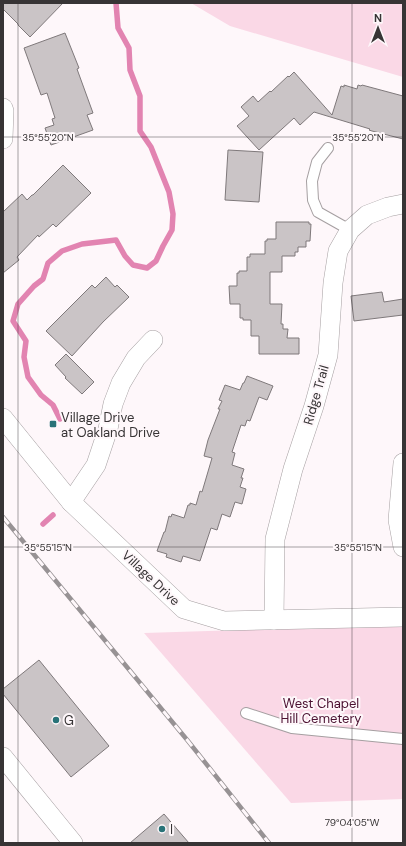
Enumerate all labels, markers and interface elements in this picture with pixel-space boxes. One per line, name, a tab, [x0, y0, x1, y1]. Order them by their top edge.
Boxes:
north arrow	[358, 8, 398, 48]
text: N	[374, 11, 382, 25]
text: 35°55'20"N	[22, 131, 74, 144]
text: 35°55'20"N	[332, 131, 384, 144]
street label: Ridge Trail	[299, 363, 333, 427]
place label: Village Drive at Oakland Drive	[61, 409, 160, 441]
marker: Village Drive at Oakland Drive	[48, 419, 58, 429]
text: 35°55'15"N	[24, 541, 72, 554]
text: 35°55'15"N	[334, 541, 382, 554]
street label: Village Drive	[118, 547, 184, 609]
park label: West Chapel Hill Cemetery	[280, 695, 362, 727]
place label: G	[64, 712, 74, 729]
marker: G	[51, 715, 61, 725]
text: 79°04'05"W	[325, 816, 380, 829]
place label: I	[170, 821, 173, 838]
marker: I	[157, 824, 167, 834]

